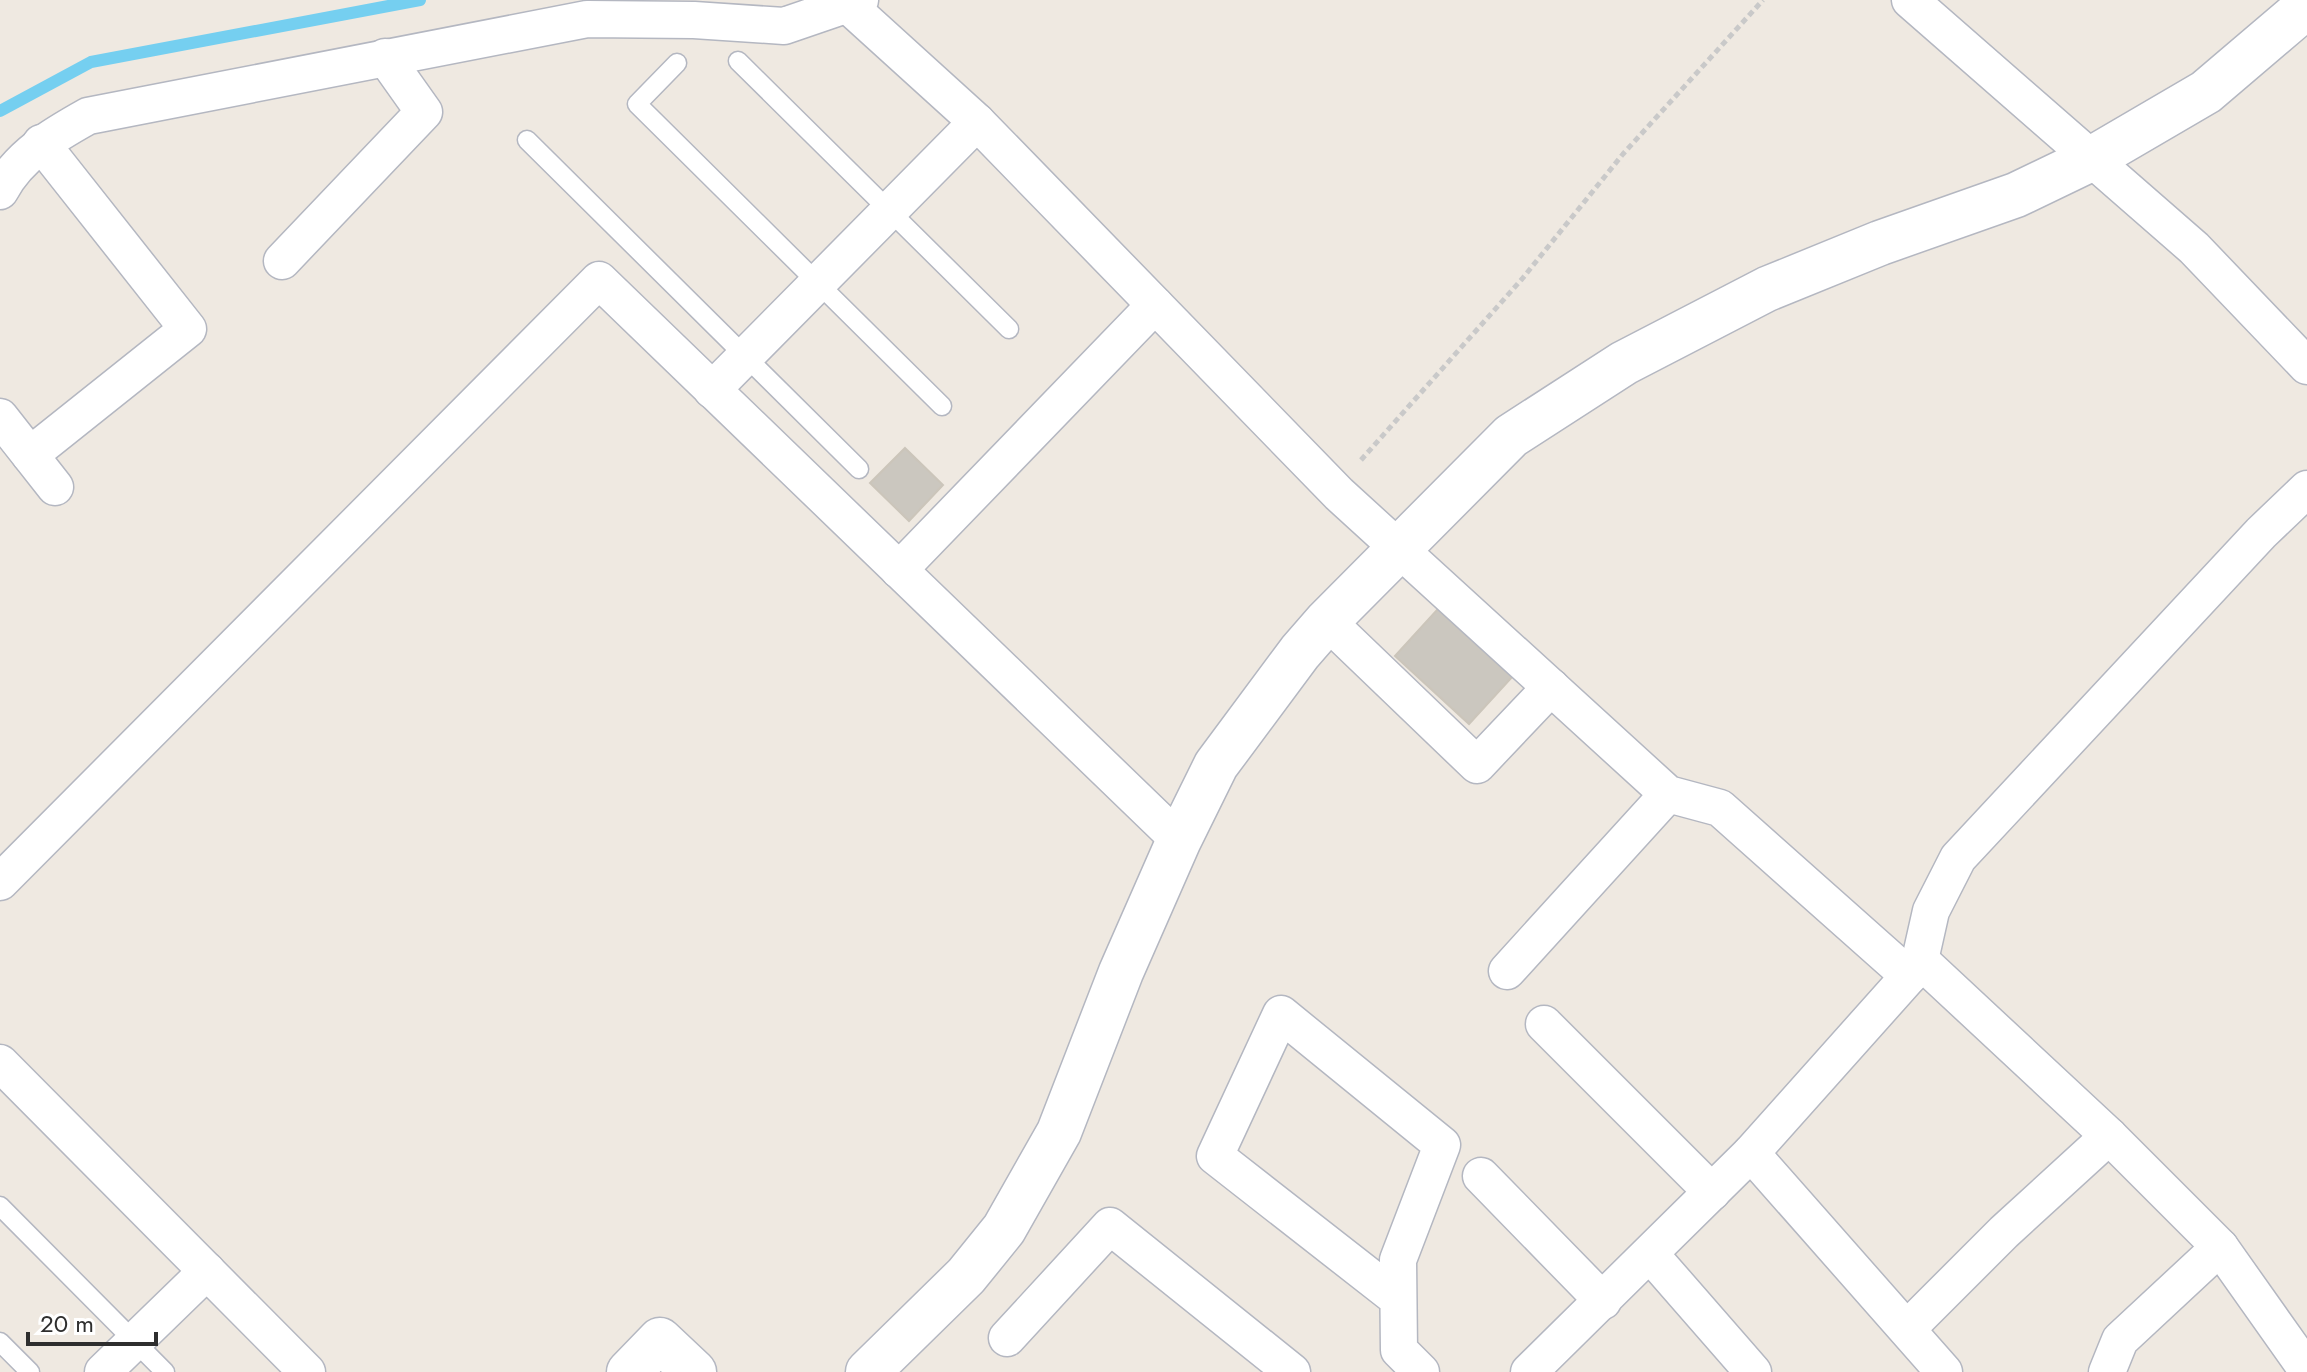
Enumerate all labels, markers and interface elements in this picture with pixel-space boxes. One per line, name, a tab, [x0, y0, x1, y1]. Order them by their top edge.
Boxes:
scale bar	[28, 1296, 156, 1346]
text: 20 m	[40, 1306, 94, 1341]

